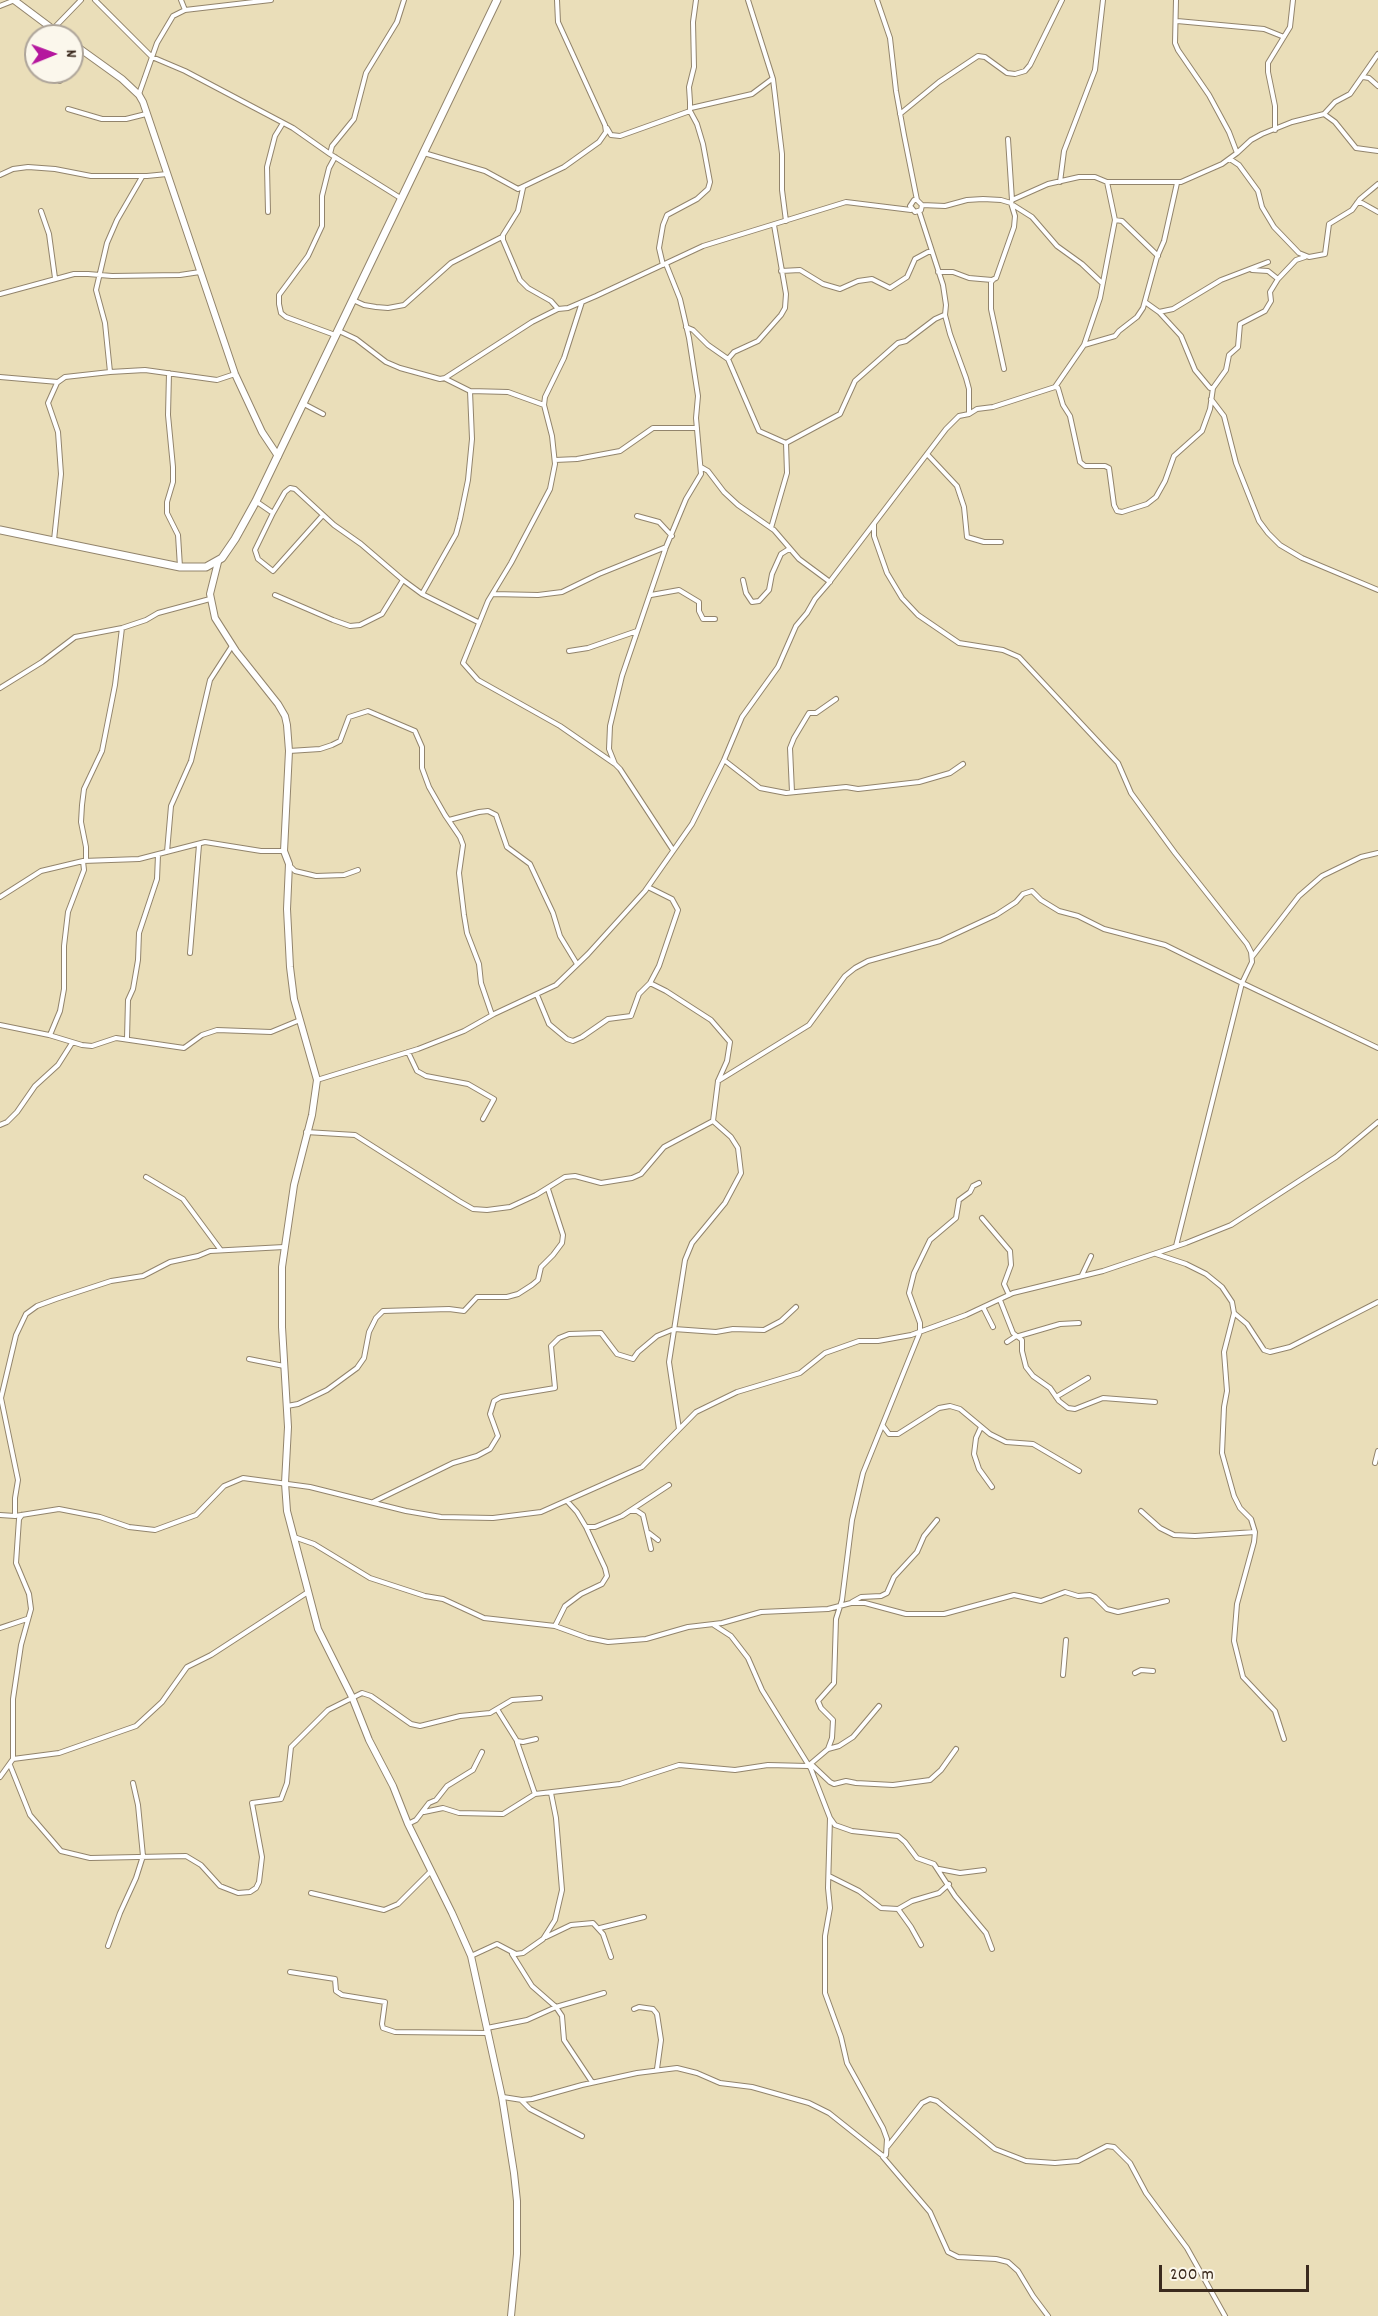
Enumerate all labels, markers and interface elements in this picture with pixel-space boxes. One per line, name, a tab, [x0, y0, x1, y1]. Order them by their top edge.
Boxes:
north arrow	[24, 24, 84, 84]
text: N	[59, 50, 82, 58]
scale bar	[1162, 2253, 1312, 2291]
text: 200 m	[1170, 2263, 1214, 2288]

